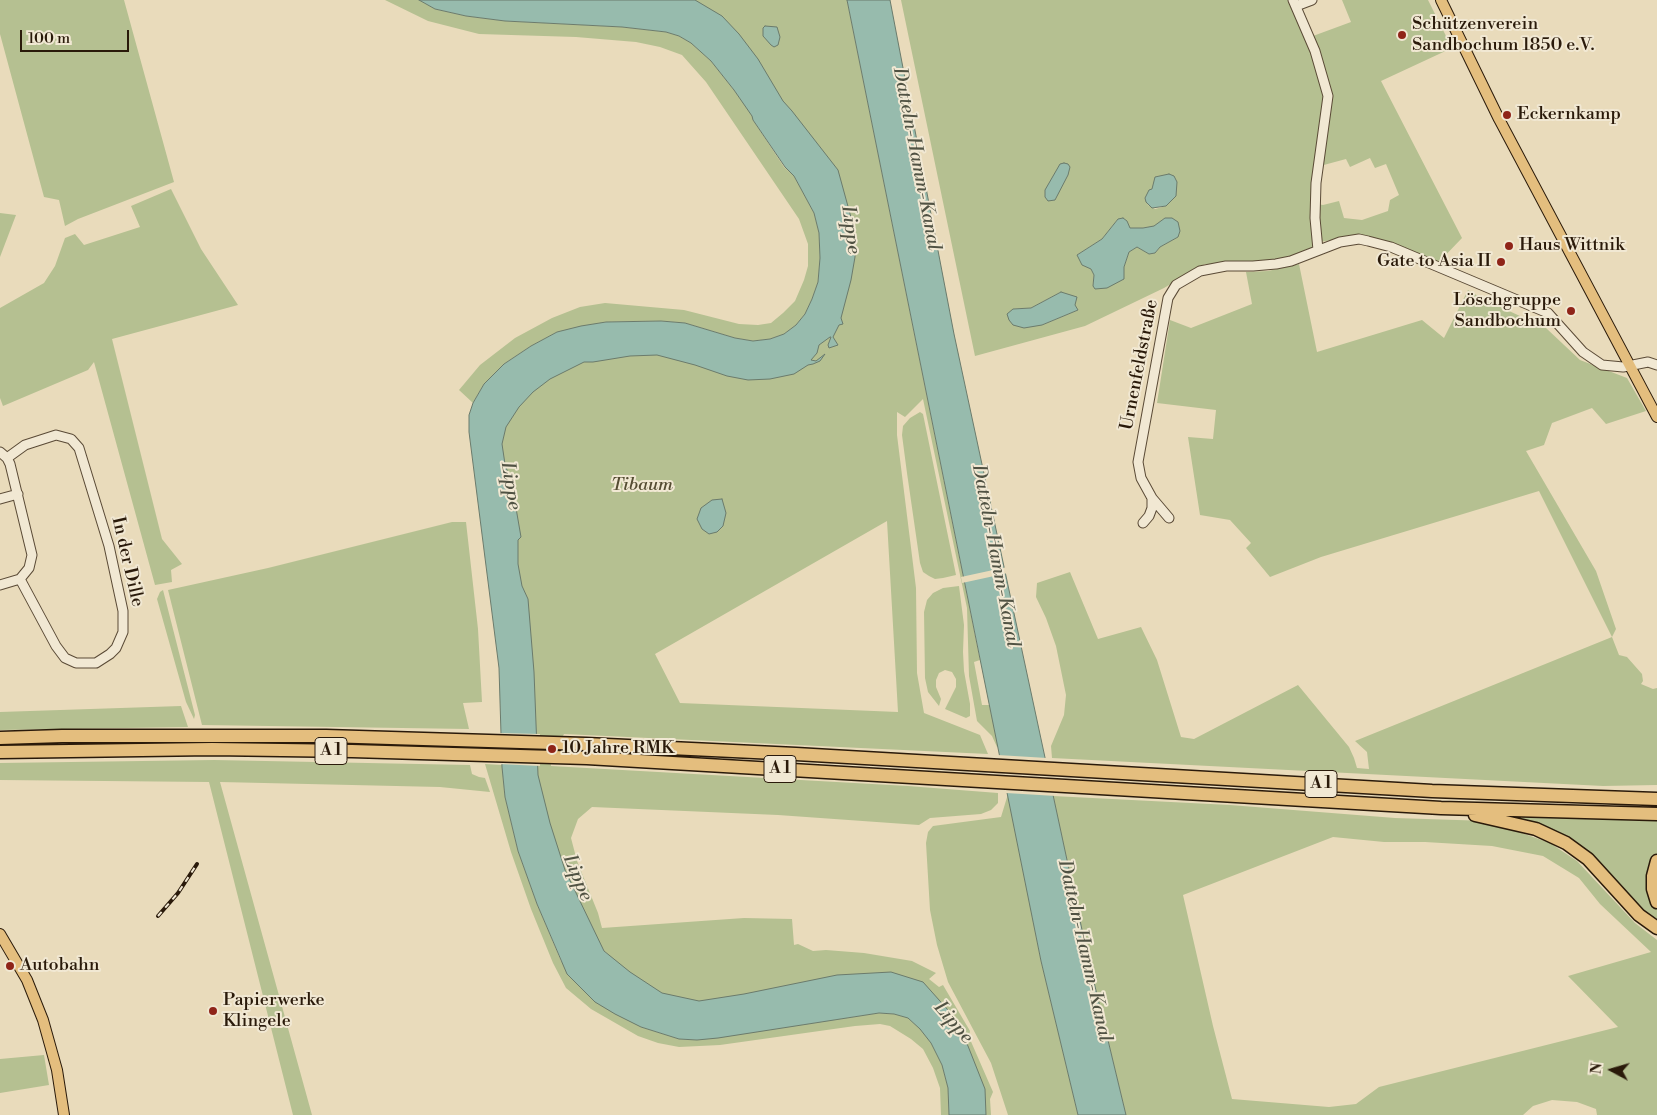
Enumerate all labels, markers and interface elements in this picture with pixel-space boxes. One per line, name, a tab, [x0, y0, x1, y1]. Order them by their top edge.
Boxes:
place label: Schützenverein Sandbochum 1850 e.V.	[1412, 14, 1595, 56]
scale bar	[22, 20, 131, 52]
text: 100 m	[28, 29, 70, 48]
marker: Schützenverein Sandbochum 1850 e.V.	[1396, 29, 1408, 41]
water label: Datteln-Hamm-Kanal	[887, 65, 945, 253]
place label: Eckernkamp	[1517, 104, 1621, 126]
marker: Eckernkamp	[1501, 109, 1513, 121]
water label: Lippe	[835, 205, 865, 255]
place label: Haus Wittnik	[1519, 235, 1625, 257]
marker: Haus Wittnik	[1503, 240, 1515, 252]
place label: Gate to Asia II	[1377, 251, 1491, 273]
marker: Gate to Asia II	[1495, 256, 1507, 268]
place label: Löschgruppe Sandbochum	[1453, 290, 1561, 332]
street label: Urnenfeldstraße	[1117, 298, 1163, 432]
marker: Löschgruppe Sandbochum	[1565, 305, 1577, 317]
water label: Lippe	[495, 461, 525, 511]
water label: Datteln-Hamm-Kanal	[966, 462, 1024, 650]
park label: Tibaum	[611, 475, 673, 497]
street label: In der Dille	[106, 515, 148, 609]
road number: A 1	[315, 738, 347, 764]
place label: 10 Jahre RMK	[562, 738, 674, 760]
marker: 10 Jahre RMK	[546, 743, 558, 755]
road number: A 1	[764, 756, 796, 782]
road number: A 1	[1305, 771, 1337, 798]
water label: Lippe	[557, 851, 597, 905]
water label: Datteln-Hamm-Kanal	[1052, 858, 1116, 1044]
place label: Autobahn	[20, 955, 100, 977]
marker: Autobahn	[4, 960, 16, 972]
place label: Papierwerke Klingele	[223, 990, 325, 1032]
water label: Lippe	[929, 997, 977, 1049]
marker: Papierwerke Klingele	[207, 1005, 219, 1017]
north arrow	[1587, 1045, 1637, 1095]
text: N	[1588, 1062, 1607, 1075]

